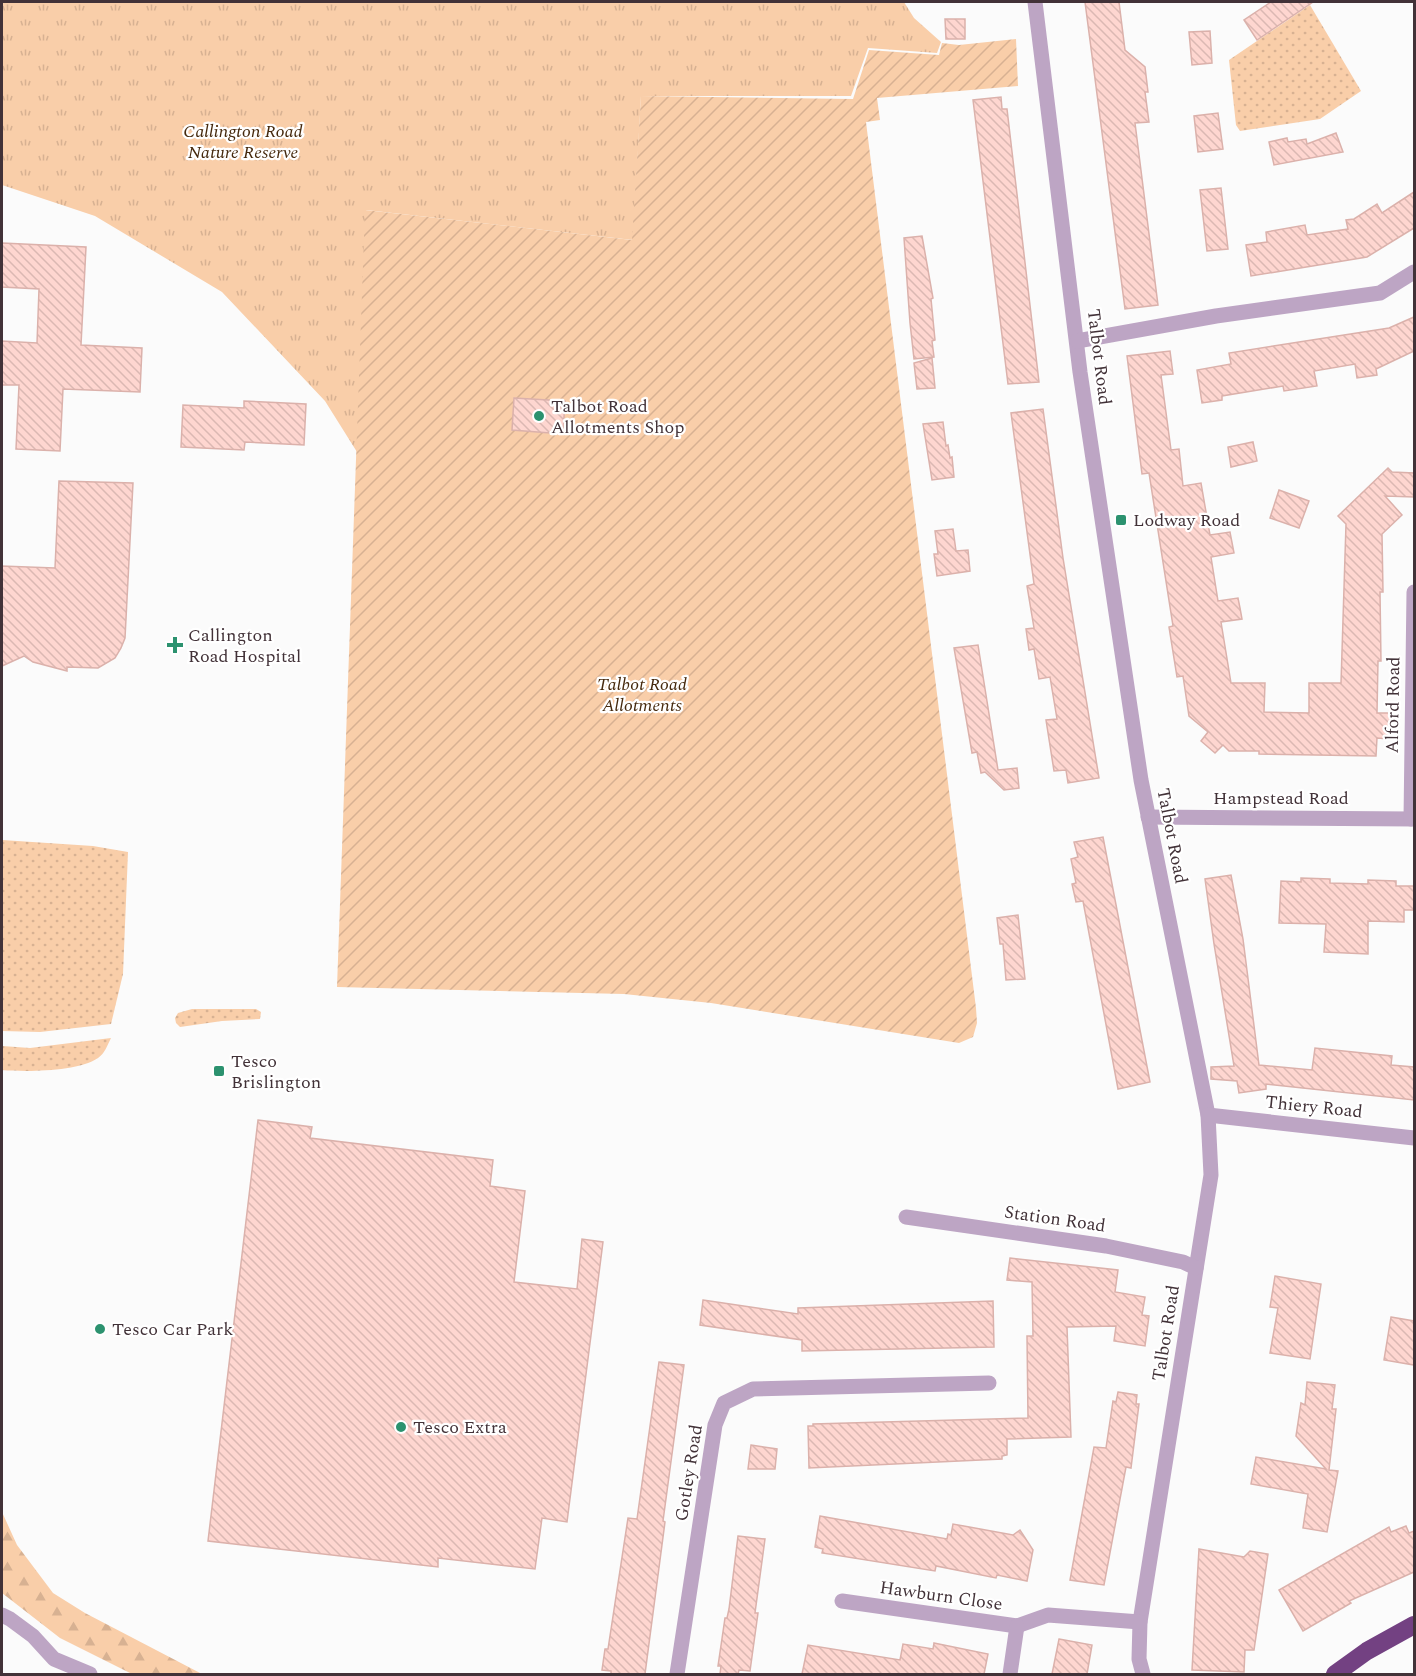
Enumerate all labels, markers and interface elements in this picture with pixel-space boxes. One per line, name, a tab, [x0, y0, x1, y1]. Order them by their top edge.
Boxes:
park label: Callington Road Nature Reserve	[183, 118, 303, 166]
street label: Talbot Road	[1080, 307, 1118, 407]
place label: Talbot Road Allotments Shop	[551, 393, 684, 441]
marker: Talbot Road Allotments Shop	[532, 409, 546, 423]
place label: Lodway Road	[1133, 507, 1240, 534]
marker: Lodway Road	[1114, 513, 1128, 527]
place label: Callington Road Hospital	[188, 622, 301, 670]
marker: Callington Road Hospital	[166, 636, 184, 654]
street label: Alford Road	[1379, 656, 1407, 754]
park label: Talbot Road Allotments	[597, 671, 687, 719]
street label: Hampstead Road	[1213, 785, 1349, 812]
street label: Talbot Road	[1150, 786, 1194, 886]
place label: Tesco Brislington	[231, 1048, 321, 1096]
marker: Tesco Brislington	[212, 1064, 226, 1078]
street label: Thiery Road	[1264, 1088, 1364, 1126]
street label: Station Road	[1003, 1199, 1107, 1239]
street label: Talbot Road	[1145, 1283, 1187, 1383]
place label: Tesco Car Park	[112, 1316, 233, 1343]
marker: Tesco Car Park	[93, 1322, 107, 1336]
place label: Tesco Extra	[413, 1414, 507, 1441]
marker: Tesco Extra	[394, 1420, 408, 1434]
street label: Gotley Road	[668, 1423, 710, 1523]
street label: Hawburn Close	[878, 1574, 1004, 1618]

